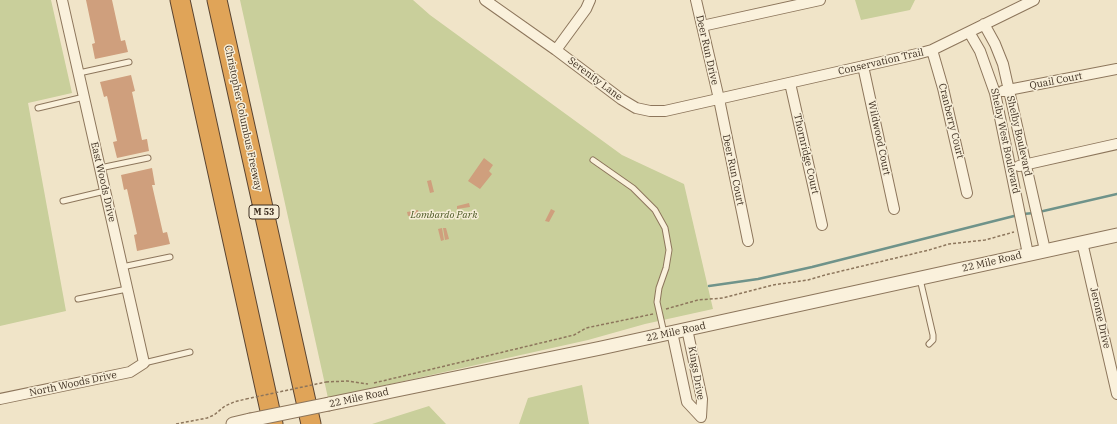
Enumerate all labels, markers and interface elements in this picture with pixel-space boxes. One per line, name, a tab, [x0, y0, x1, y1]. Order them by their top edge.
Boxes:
street label: Deer Run Drive	[693, 14, 721, 86]
street label: Christopher Columbus Freeway	[222, 44, 264, 192]
street label: Conservation Trail	[837, 46, 925, 78]
street label: Serenity Lane	[565, 55, 625, 103]
street label: Quail Court	[1029, 70, 1083, 92]
street label: Cranberry Court	[936, 82, 966, 160]
street label: Shelby West Boulevard	[988, 87, 1022, 195]
street label: Shelby Boulevard	[1004, 95, 1034, 177]
street label: Wildwood Court	[865, 100, 893, 176]
street label: Thornridge Court	[791, 113, 821, 195]
street label: Deer Run Court	[720, 133, 746, 207]
street label: East Woods Drive	[88, 141, 118, 223]
road number: M 53	[249, 205, 279, 219]
park label: Lombardo Park	[411, 209, 477, 221]
street label: 22 Mile Road	[961, 249, 1023, 275]
street label: Jerome Drive	[1087, 286, 1113, 350]
street label: 22 Mile Road	[645, 320, 707, 344]
street label: Kings Drive	[685, 345, 707, 401]
street label: North Woods Drive	[28, 369, 118, 399]
street label: 22 Mile Road	[328, 386, 390, 410]

